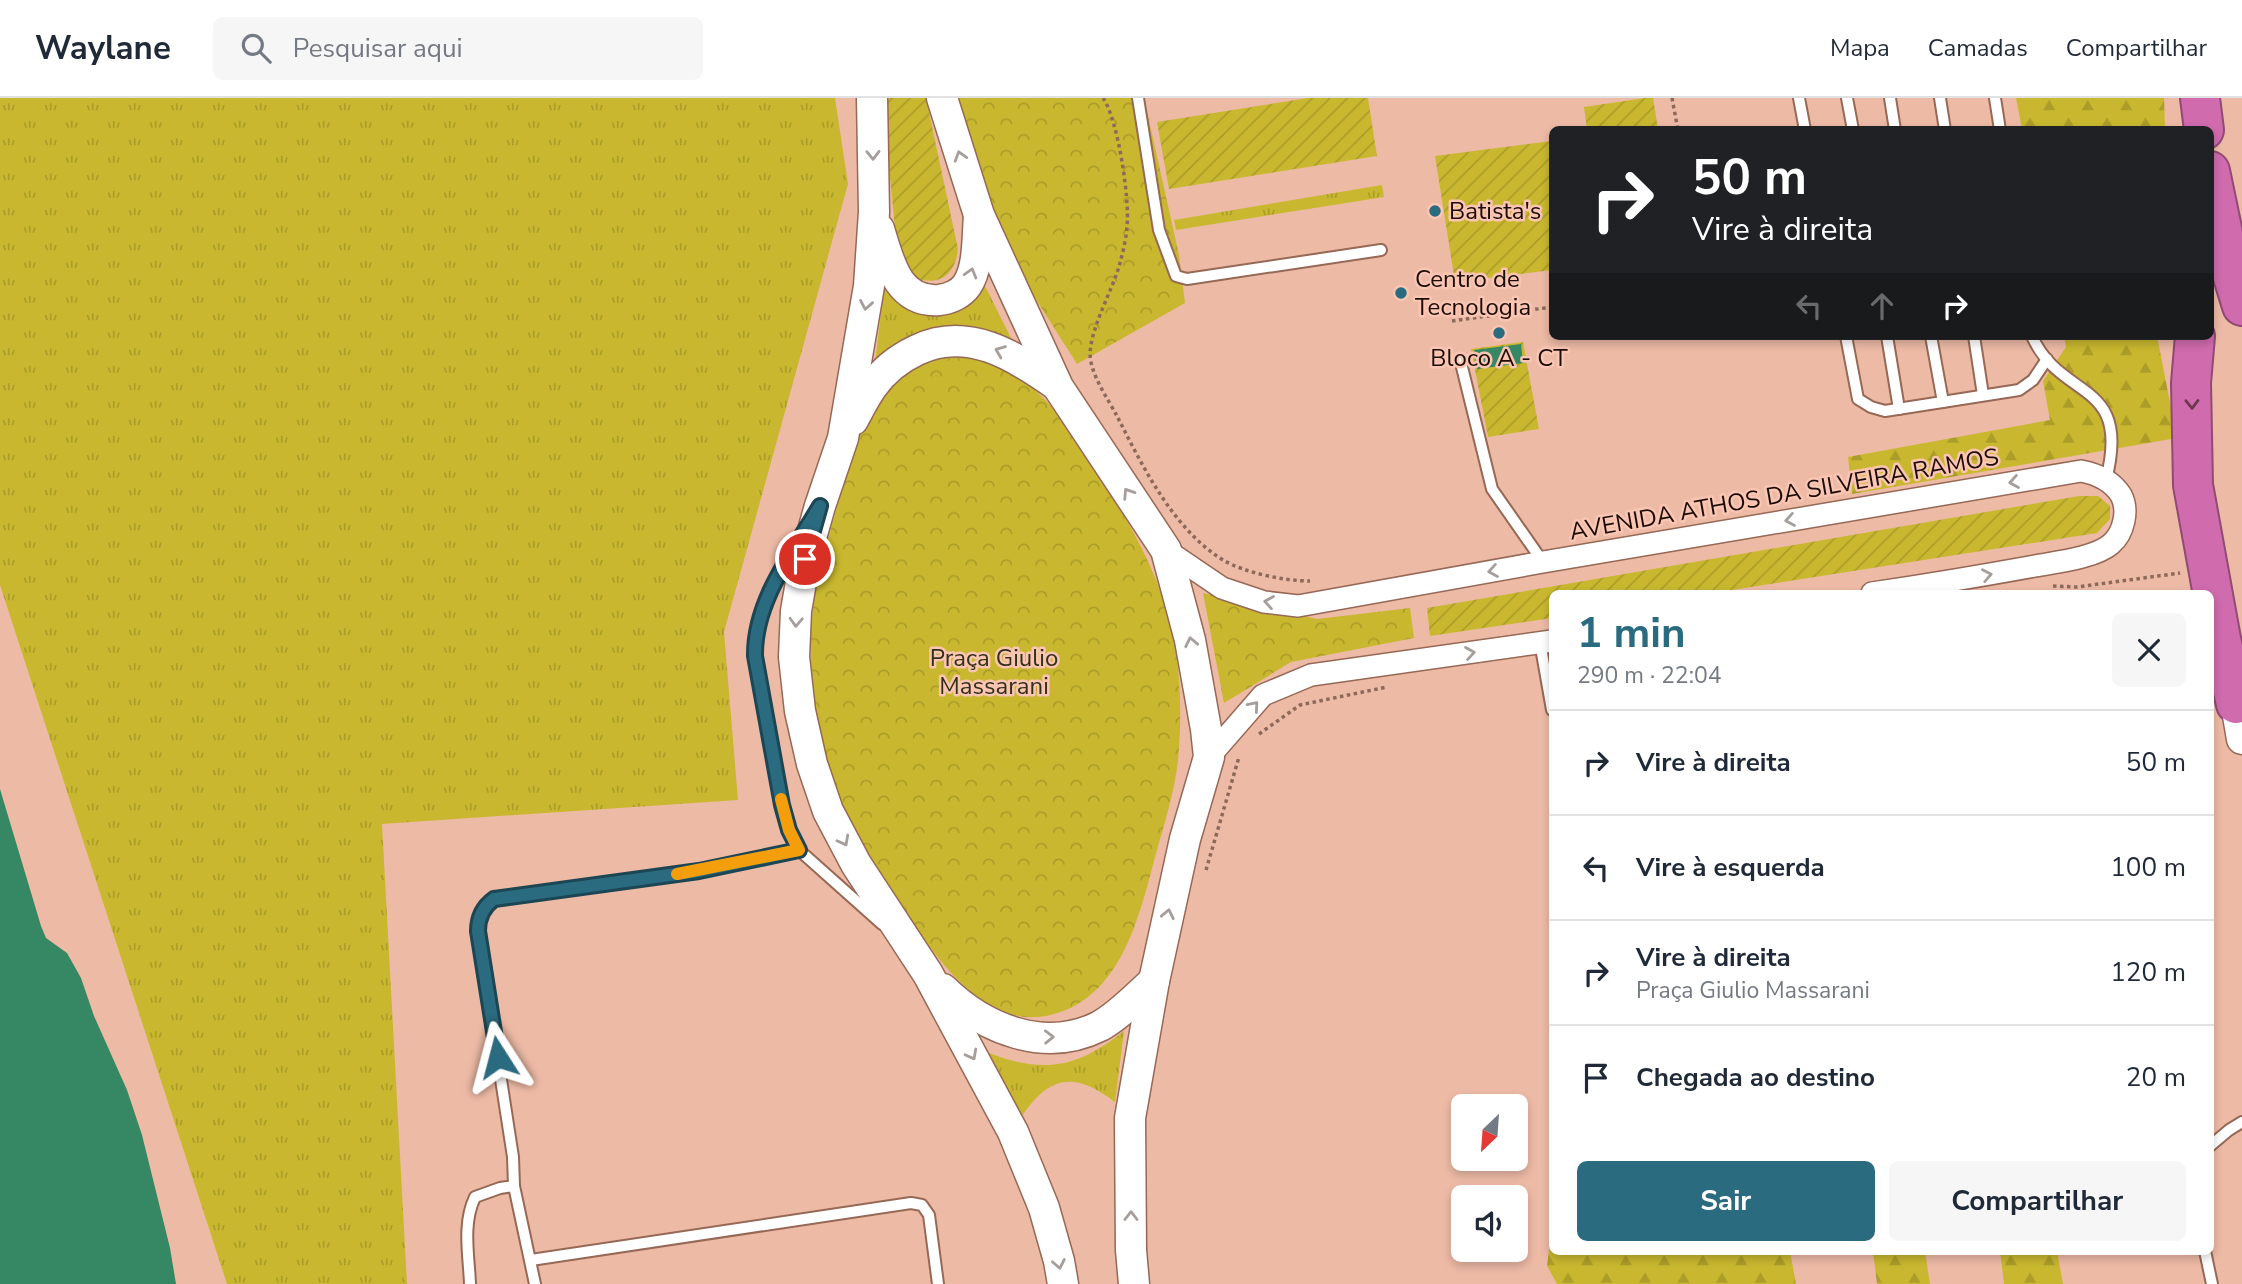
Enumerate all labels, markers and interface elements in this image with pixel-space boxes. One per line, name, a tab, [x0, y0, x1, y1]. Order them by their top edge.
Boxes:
search box	[213, 17, 703, 80]
text: Waylane	[35, 26, 171, 71]
icon: search	[237, 29, 275, 67]
text: Pesquisar aqui	[293, 31, 463, 66]
text: Mapa	[1830, 32, 1890, 64]
text: Camadas	[1928, 32, 2028, 64]
text: Compartilhar	[2066, 32, 2207, 64]
text: 50 m	[1692, 144, 1807, 211]
one-way arrow	[865, 150, 881, 161]
one-way arrow	[954, 151, 969, 163]
icon: right	[1577, 154, 1668, 245]
place label: Batista's	[1449, 195, 1541, 227]
marker: Batista's	[1427, 203, 1443, 219]
text: Vire à direita	[1692, 208, 1873, 251]
place label: Centro de Tecnologia	[1415, 263, 1531, 323]
one-way arrow	[962, 267, 977, 279]
marker: Centro de Tecnologia	[1393, 285, 1409, 301]
icon: left	[1790, 287, 1828, 325]
icon: ahead	[1863, 287, 1901, 325]
icon: right	[1936, 287, 1974, 325]
one-way arrow	[859, 299, 874, 311]
marker: Bloco A - CT	[1491, 325, 1507, 341]
place label: Bloco A - CT	[1430, 342, 1568, 374]
one-way arrow	[995, 346, 1007, 360]
one-way arrow	[2184, 399, 2199, 410]
street label: AVENIDA ATHOS DA SILVEIRA RAMOS	[1567, 440, 2001, 548]
one-way arrow	[2008, 474, 2020, 489]
one-way arrow	[1124, 488, 1137, 501]
one-way arrow	[1784, 512, 1796, 527]
pin	[775, 529, 835, 589]
icon: arrive	[786, 540, 824, 578]
one-way arrow	[1487, 563, 1499, 578]
one-way arrow	[1981, 568, 1993, 583]
one-way arrow	[1263, 595, 1275, 610]
text: 1 min	[1577, 605, 1686, 662]
button: close	[2112, 613, 2186, 687]
one-way arrow	[788, 617, 803, 628]
one-way arrow	[1184, 636, 1199, 648]
park label: Praça Giulio Massarani	[930, 642, 1058, 702]
one-way arrow	[1464, 646, 1476, 661]
text: 290 m · 22:04	[1577, 660, 1722, 691]
one-way arrow	[1245, 701, 1258, 714]
icon: right	[1577, 744, 1615, 782]
text: Vire à direita	[1636, 745, 1791, 780]
text: 50 m	[2126, 745, 2186, 780]
one-way arrow	[835, 834, 849, 846]
icon: left	[1577, 849, 1615, 887]
text: Vire à esquerda	[1636, 850, 1825, 885]
text: 100 m	[2110, 850, 2186, 885]
one-way arrow	[1160, 908, 1175, 920]
text: Vire à direita	[1636, 940, 1791, 975]
icon: right	[1577, 954, 1615, 992]
text: 120 m	[2110, 955, 2186, 990]
text: Praça Giulio Massarani	[1636, 975, 1870, 1006]
position arrow	[461, 1020, 535, 1094]
one-way arrow	[1044, 1029, 1055, 1045]
one-way arrow	[964, 1048, 977, 1060]
icon: arrive	[1577, 1059, 1615, 1097]
text: Chegada ao destino	[1636, 1060, 1875, 1095]
text: 20 m	[2126, 1060, 2186, 1095]
north arrow	[1451, 1094, 1528, 1171]
map controls	[1451, 1094, 1528, 1262]
button: Sair	[1577, 1161, 1875, 1241]
button: Compartilhar	[1889, 1161, 2186, 1241]
button: sound	[1451, 1185, 1528, 1262]
one-way arrow	[1123, 1210, 1139, 1221]
one-way arrow	[1051, 1258, 1066, 1270]

